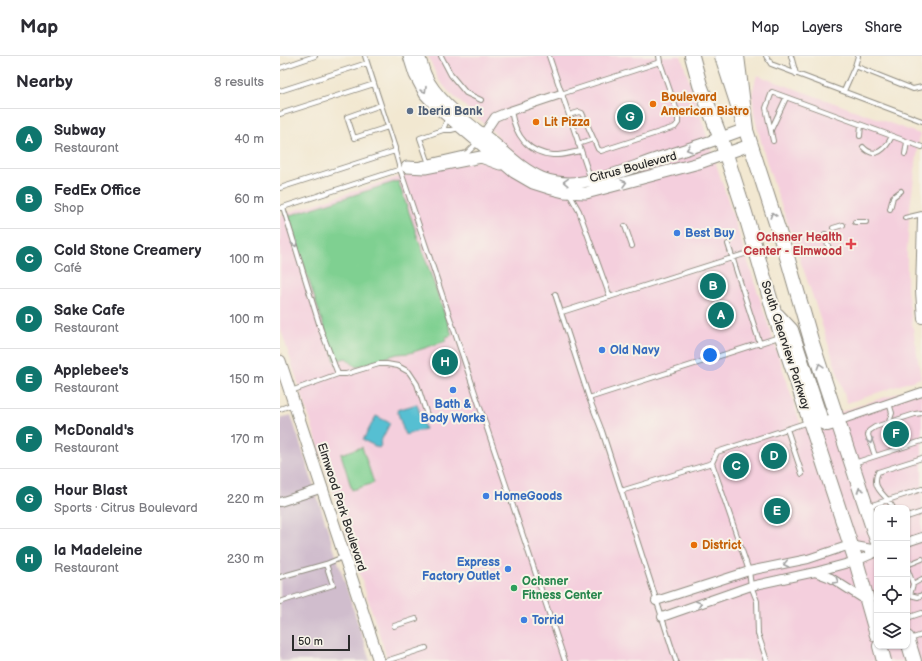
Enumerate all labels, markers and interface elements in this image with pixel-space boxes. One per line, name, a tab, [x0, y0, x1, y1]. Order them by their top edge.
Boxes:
text: Map	[20, 16, 58, 39]
text: Map	[751, 19, 779, 36]
text: Layers	[801, 19, 843, 36]
text: Share	[865, 19, 902, 36]
text: Nearby	[16, 72, 73, 92]
text: 8 results	[214, 74, 264, 90]
one-way arrow	[419, 86, 426, 93]
place label: Boulevard American Bistro	[660, 90, 749, 119]
marker: Boulevard American Bistro	[648, 99, 658, 109]
pin: G	[617, 102, 643, 132]
place label: Iberia Bank	[418, 104, 483, 119]
marker: Iberia Bank	[405, 106, 415, 116]
place label: Lit Pizza	[544, 115, 590, 130]
marker: Lit Pizza	[531, 117, 541, 127]
text: Subway	[54, 121, 106, 140]
text: A	[25, 131, 33, 147]
text: 40 m	[234, 131, 264, 147]
text: Restaurant	[54, 140, 119, 156]
one-way arrow	[686, 144, 693, 152]
street label: Citrus Boulevard	[588, 149, 679, 186]
one-way arrow	[563, 178, 569, 186]
one-way arrow	[621, 180, 627, 188]
text: FedEx Office	[54, 181, 141, 200]
text: B	[24, 191, 34, 207]
text: 60 m	[234, 191, 264, 207]
text: Shop	[54, 200, 84, 216]
one-way arrow	[769, 212, 778, 219]
place label: Best Buy	[685, 226, 735, 241]
marker: Best Buy	[672, 228, 682, 238]
place label: Ochsner Health Center - Elmwood	[744, 230, 842, 259]
marker: Ochsner Health Center - Elmwood	[845, 238, 857, 250]
one-way arrow	[290, 240, 298, 247]
text: Cold Stone Creamery	[54, 241, 201, 260]
text: C	[24, 251, 34, 267]
text: 100 m	[229, 251, 264, 267]
text: Café	[54, 260, 82, 276]
pin: B	[700, 271, 726, 301]
street label: South Clearview Parkway	[758, 279, 814, 412]
pin: A	[708, 300, 734, 330]
text: Sake Cafe	[54, 301, 125, 320]
text: D	[24, 311, 34, 327]
text: 100 m	[229, 311, 264, 327]
text: Restaurant	[54, 320, 119, 336]
place label: Old Navy	[610, 343, 660, 358]
marker: Old Navy	[597, 345, 607, 355]
your location	[700, 345, 720, 365]
pin: H	[432, 347, 458, 377]
text: Applebee's	[54, 361, 129, 380]
one-way arrow	[816, 363, 824, 370]
text: E	[25, 371, 33, 387]
text: 150 m	[230, 371, 264, 387]
text: Restaurant	[54, 380, 119, 396]
marker: Bath & Body Works	[448, 385, 458, 395]
place label: Bath & Body Works	[421, 397, 486, 426]
pin: F	[883, 419, 909, 449]
text: McDonald's	[54, 421, 134, 440]
text: F	[25, 431, 33, 447]
text: 170 m	[231, 431, 264, 447]
one-way arrow	[865, 437, 874, 444]
text: Restaurant	[54, 440, 119, 456]
street label: Elmwood Park Boulevard	[314, 441, 369, 573]
pin: D	[761, 441, 787, 471]
pin: C	[723, 451, 749, 481]
text: Hour Blast	[54, 481, 127, 500]
one-way arrow	[857, 486, 865, 493]
place label: HomeGoods	[494, 489, 562, 504]
text: G	[24, 491, 34, 507]
text: 220 m	[227, 491, 264, 507]
marker: HomeGoods	[481, 491, 491, 501]
pin: E	[764, 496, 790, 526]
text: Sports · Citrus Boulevard	[54, 500, 198, 516]
map controls	[874, 505, 910, 649]
button: +	[874, 505, 910, 541]
place label: District	[702, 538, 742, 553]
marker: District	[689, 540, 699, 550]
text: la Madeleine	[54, 541, 142, 560]
button: −	[874, 541, 910, 577]
text: H	[24, 551, 34, 567]
text: 230 m	[227, 551, 264, 567]
place label: Express Factory Outlet	[422, 555, 500, 584]
one-way arrow	[783, 559, 789, 567]
text: Restaurant	[54, 560, 119, 576]
marker: Express Factory Outlet	[503, 564, 513, 574]
place label: Ochsner Fitness Center	[522, 574, 602, 603]
one-way arrow	[832, 577, 839, 584]
button: locate	[874, 577, 910, 613]
marker: Ochsner Fitness Center	[509, 583, 519, 593]
one-way arrow	[695, 601, 702, 609]
place label: Torrid	[532, 613, 564, 628]
button: layers	[874, 613, 910, 649]
marker: Torrid	[519, 615, 529, 625]
scale bar	[292, 633, 350, 652]
text: 50 m	[298, 635, 323, 648]

